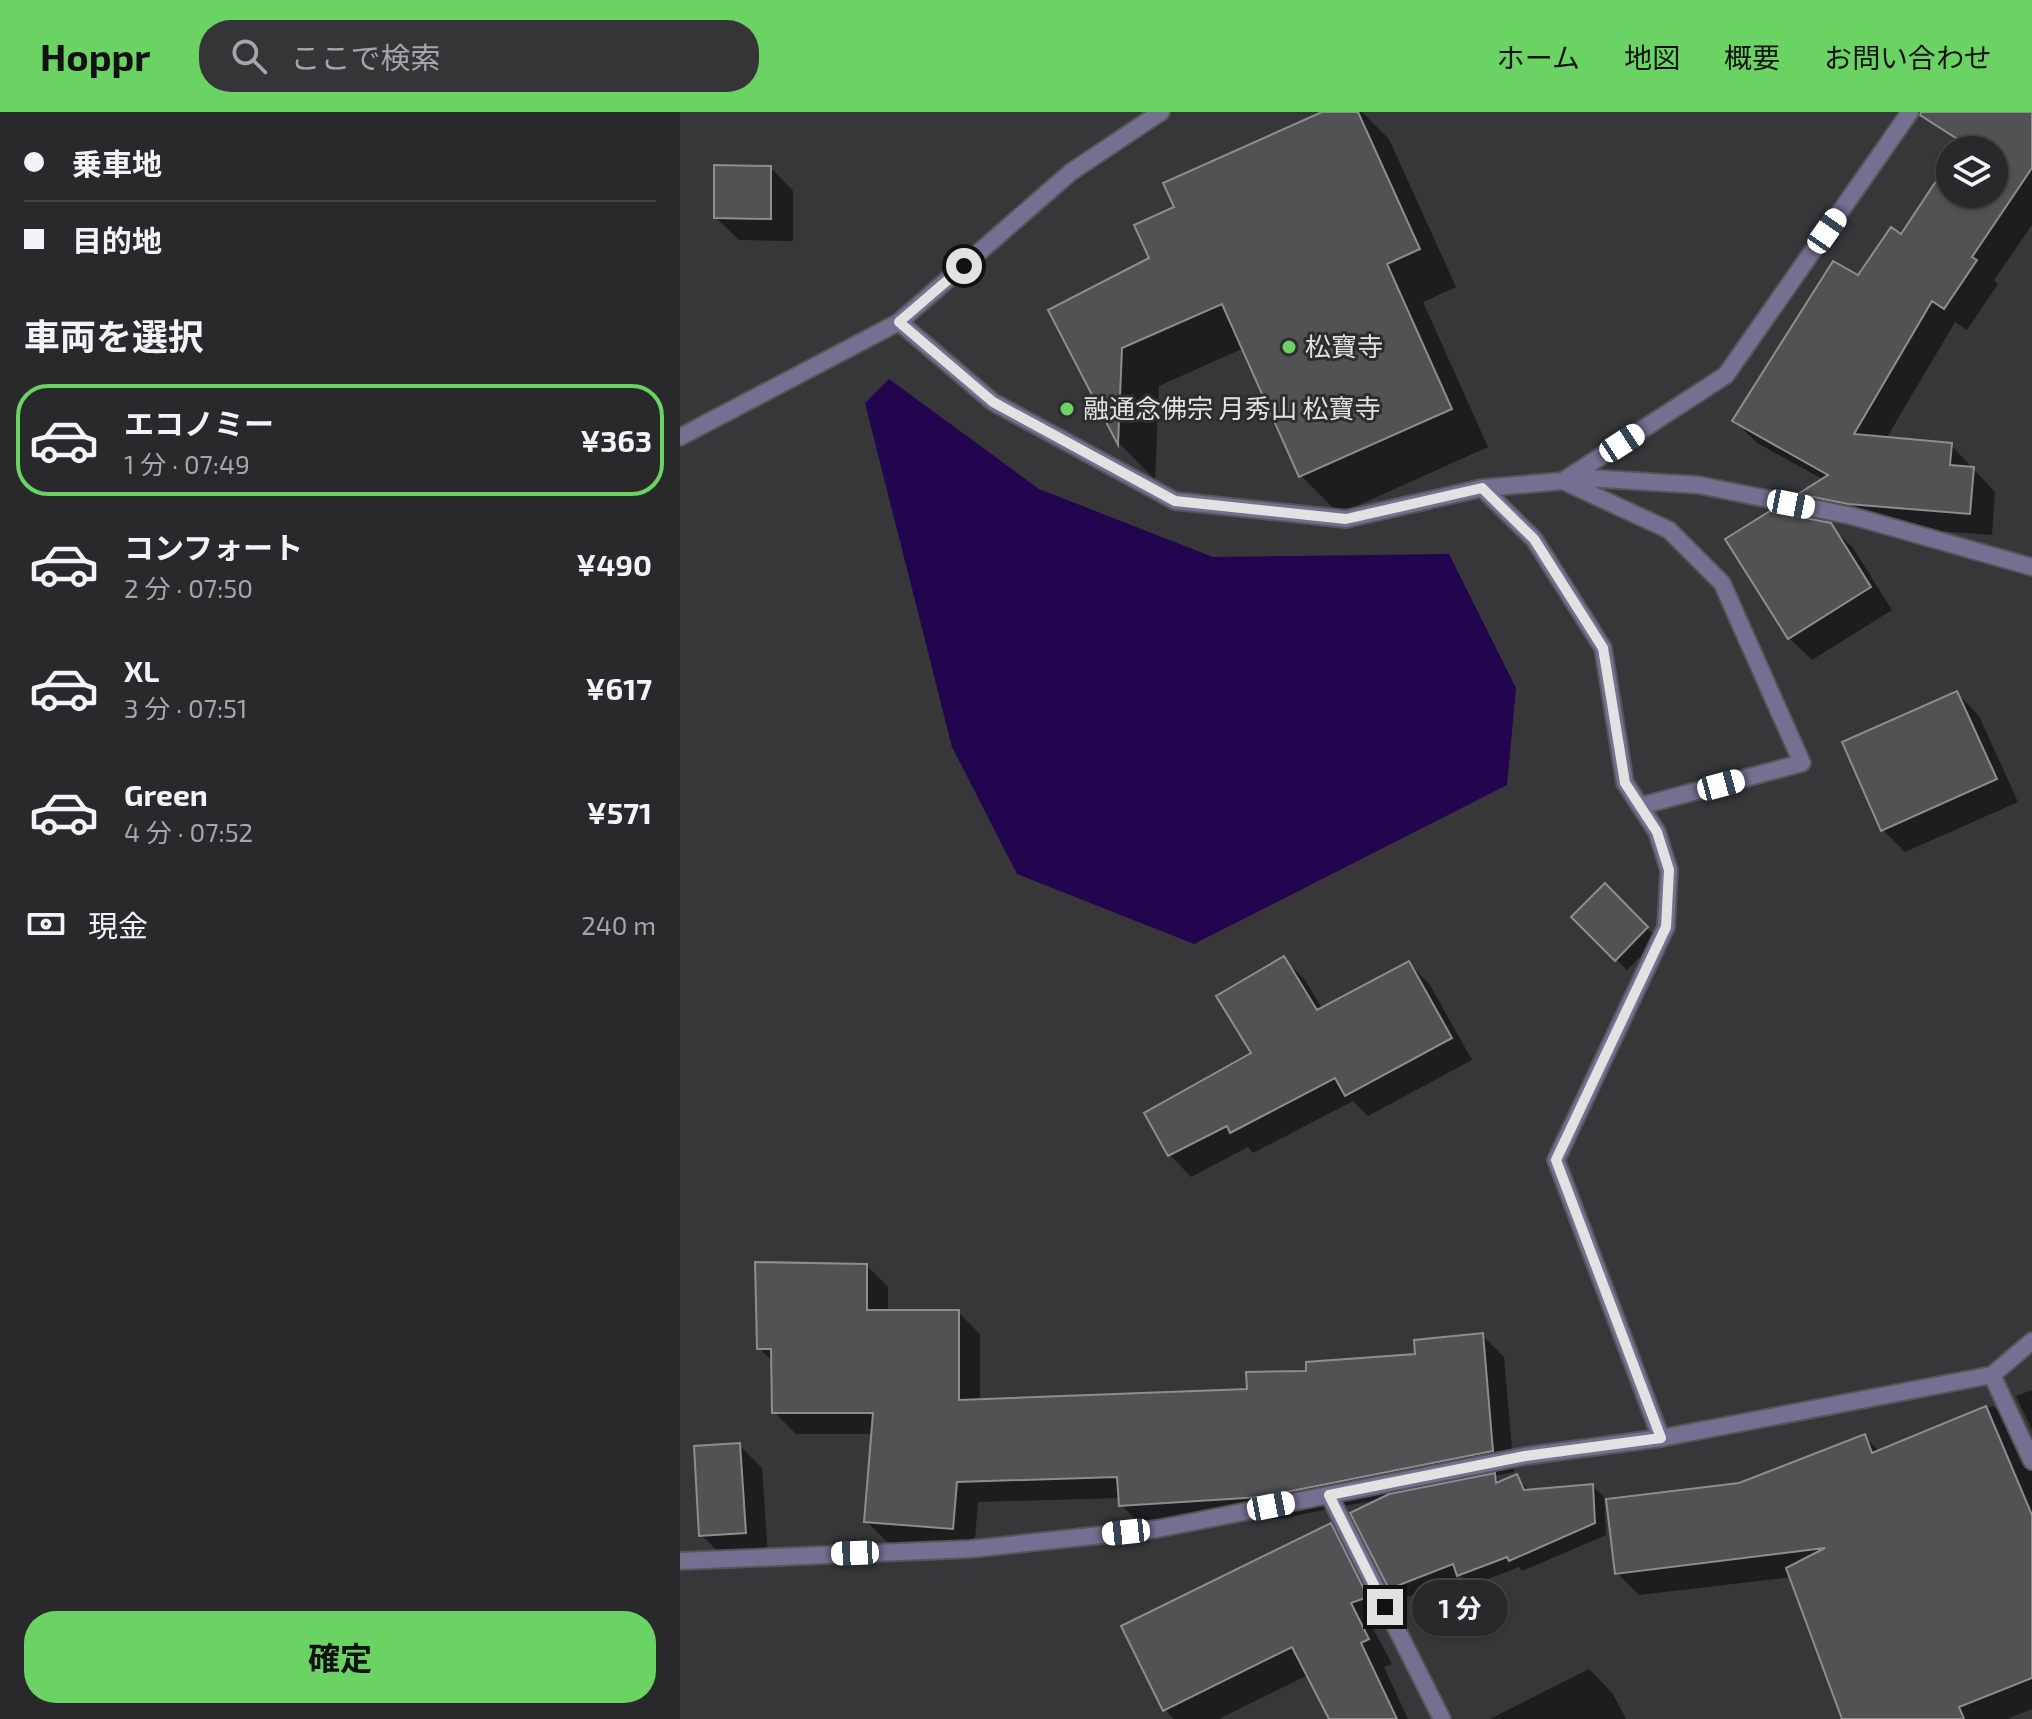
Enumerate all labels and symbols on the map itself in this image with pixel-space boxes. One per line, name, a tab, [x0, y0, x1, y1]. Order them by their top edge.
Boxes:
car	[1803, 204, 1851, 258]
route start	[946, 248, 982, 284]
place label: 松寶寺	[1305, 330, 1383, 361]
marker: 松寶寺	[1280, 338, 1298, 356]
place label: 融通念佛宗 月秀山 松寶寺	[1083, 392, 1381, 423]
marker: 融通念佛宗 月秀山 松寶寺	[1058, 400, 1076, 418]
car	[1595, 420, 1649, 466]
car	[1765, 488, 1817, 520]
car	[1695, 767, 1747, 803]
car	[1245, 1490, 1297, 1522]
car	[1101, 1518, 1151, 1546]
car	[831, 1540, 879, 1566]
callout: 1 分	[1413, 1579, 1509, 1635]
route end	[1367, 1589, 1403, 1625]

